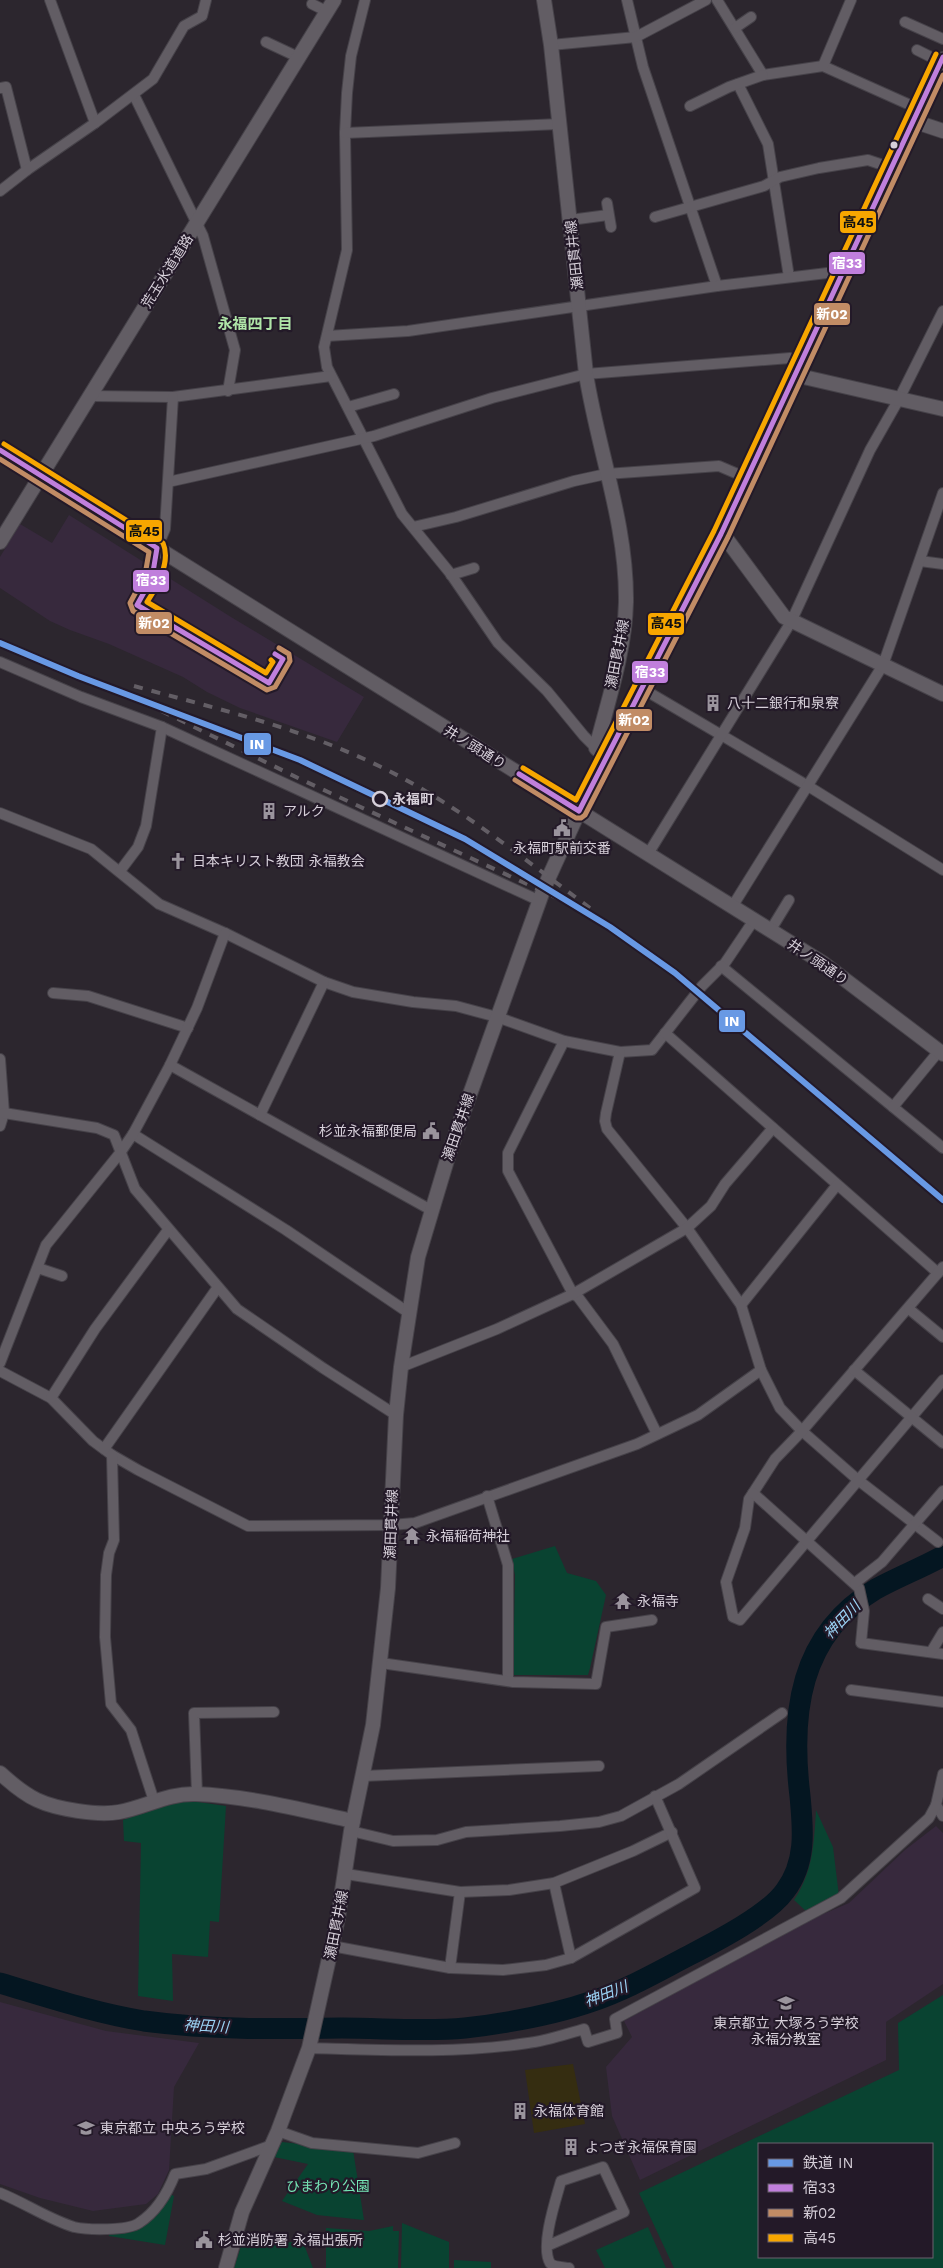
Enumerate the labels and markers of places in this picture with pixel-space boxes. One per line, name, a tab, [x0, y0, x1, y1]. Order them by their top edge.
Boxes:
unlabelled marker	[889, 140, 899, 150]
building icon: 八十二銀行和泉寮	[703, 693, 723, 713]
place label: 八十二銀行和泉寮	[727, 695, 839, 711]
marker: 永福町	[372, 791, 388, 807]
place label: 永福町	[392, 791, 434, 807]
building icon: アルク	[259, 801, 279, 821]
place label: アルク	[283, 803, 325, 819]
public building icon: 永福町駅前交番	[552, 818, 572, 838]
place label: 永福町駅前交番	[513, 840, 611, 856]
church icon: 日本キリスト教団 永福教会	[168, 851, 188, 871]
place label: 日本キリスト教団 永福教会	[192, 853, 365, 869]
public building icon: 杉並永福郵便局	[421, 1121, 441, 1141]
place label: 杉並永福郵便局	[319, 1123, 417, 1139]
temple icon: 永福稲荷神社	[402, 1526, 422, 1546]
place label: 永福稲荷神社	[426, 1528, 510, 1544]
temple icon: 永福寺	[613, 1591, 633, 1611]
place label: 永福寺	[637, 1593, 679, 1609]
school or university icon: 東京都立 大塚ろう学校 永福分教室	[776, 1993, 796, 2013]
place label: 東京都立 大塚ろう学校 永福分教室	[714, 2015, 858, 2047]
building icon: 永福体育館	[510, 2101, 530, 2121]
place label: 永福体育館	[534, 2103, 604, 2119]
school or university icon: 東京都立 中央ろう学校	[76, 2118, 96, 2138]
place label: 東京都立 中央ろう学校	[100, 2120, 245, 2136]
building icon: よつぎ永福保育園	[561, 2137, 581, 2157]
place label: よつぎ永福保育園	[585, 2139, 697, 2155]
public building icon: 杉並消防署 永福出張所	[194, 2230, 214, 2250]
place label: 杉並消防署 永福出張所	[218, 2232, 363, 2248]

